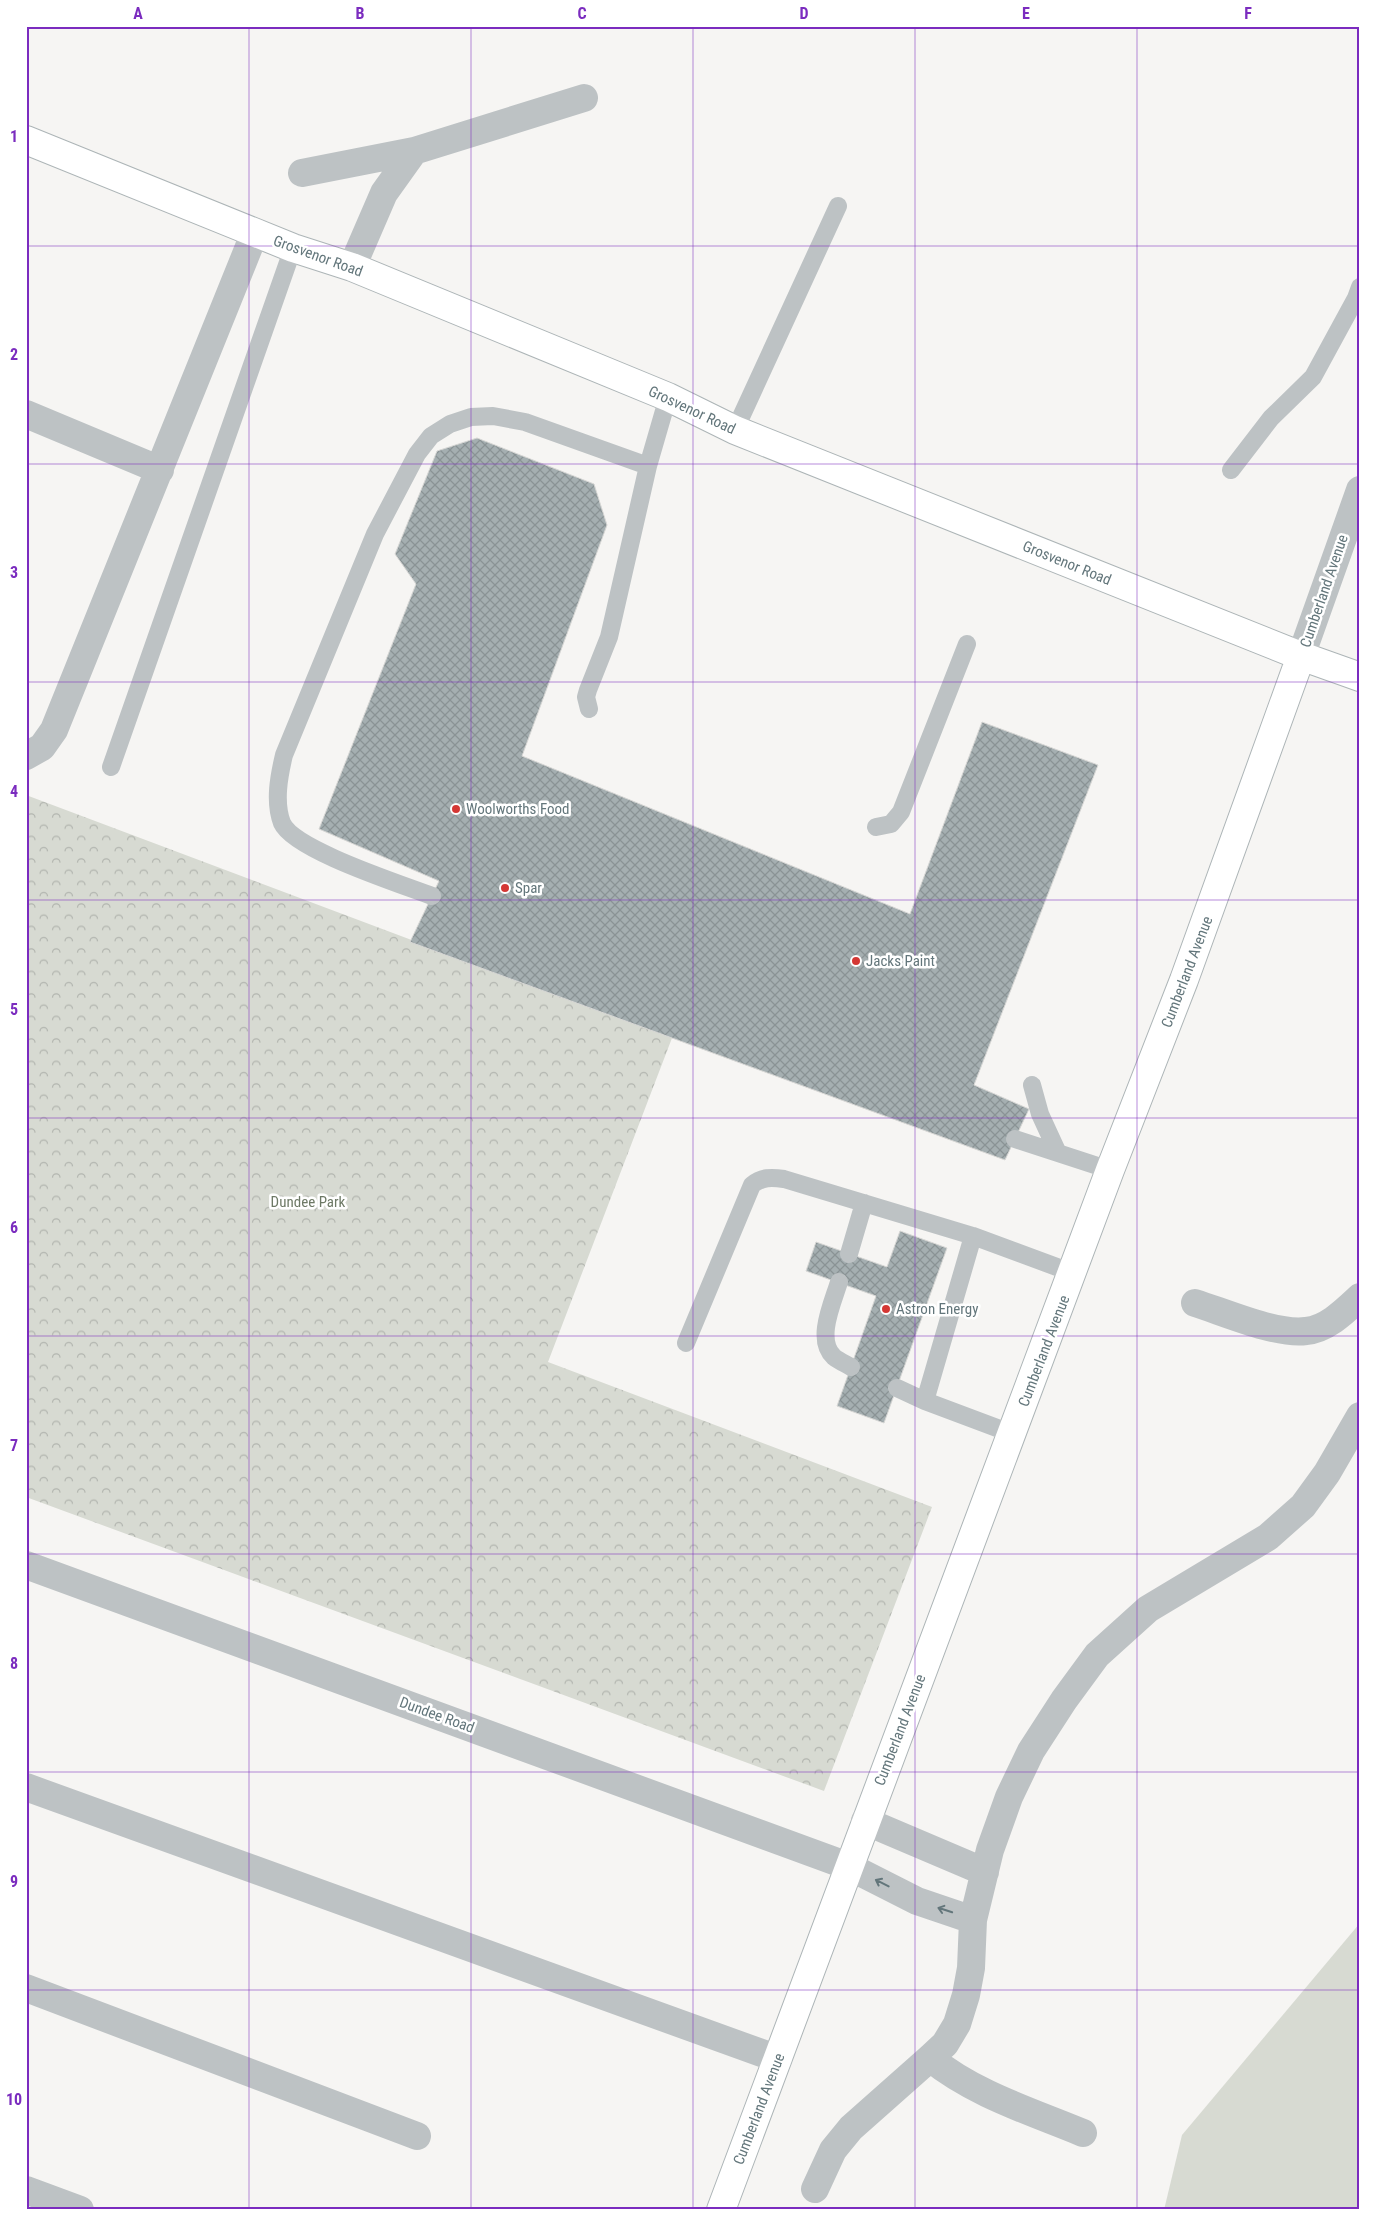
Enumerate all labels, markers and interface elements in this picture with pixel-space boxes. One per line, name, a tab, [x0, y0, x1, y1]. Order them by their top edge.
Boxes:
text: A	[133, 4, 143, 23]
text: B	[356, 4, 365, 23]
text: C	[577, 4, 587, 23]
text: D	[799, 4, 809, 23]
text: E	[1022, 4, 1030, 23]
text: F	[1244, 4, 1252, 23]
text: 1	[10, 127, 18, 146]
street label: Grosvenor Road	[271, 231, 365, 281]
text: 2	[10, 345, 18, 364]
street label: Grosvenor Road	[646, 382, 738, 438]
street label: Cumberland Avenue	[1296, 532, 1352, 650]
street label: Grosvenor Road	[1020, 537, 1114, 589]
text: 3	[10, 563, 18, 582]
text: 4	[10, 782, 18, 801]
place label: Woolworths Food	[466, 800, 569, 818]
marker: Woolworths Food	[450, 803, 462, 815]
place label: Spar	[515, 879, 542, 897]
marker: Spar	[499, 882, 511, 894]
street label: Cumberland Avenue	[1157, 914, 1217, 1030]
place label: Jacks Paint	[866, 952, 935, 970]
marker: Jacks Paint	[850, 955, 862, 967]
text: 5	[10, 1000, 18, 1019]
park label: Dundee Park	[271, 1193, 346, 1211]
text: 6	[10, 1218, 18, 1237]
street label: Cumberland Avenue	[1014, 1293, 1074, 1409]
place label: Astron Energy	[896, 1300, 978, 1318]
marker: Astron Energy	[880, 1303, 892, 1315]
text: 7	[10, 1436, 18, 1455]
text: 8	[10, 1654, 18, 1673]
street label: Cumberland Avenue	[870, 1672, 930, 1788]
street label: Dundee Road	[397, 1693, 477, 1737]
text: 9	[10, 1872, 18, 1891]
one-way arrow	[875, 1878, 890, 1888]
one-way arrow	[938, 1905, 954, 1915]
street label: Cumberland Avenue	[729, 2051, 789, 2167]
text: 10	[6, 2090, 22, 2109]

